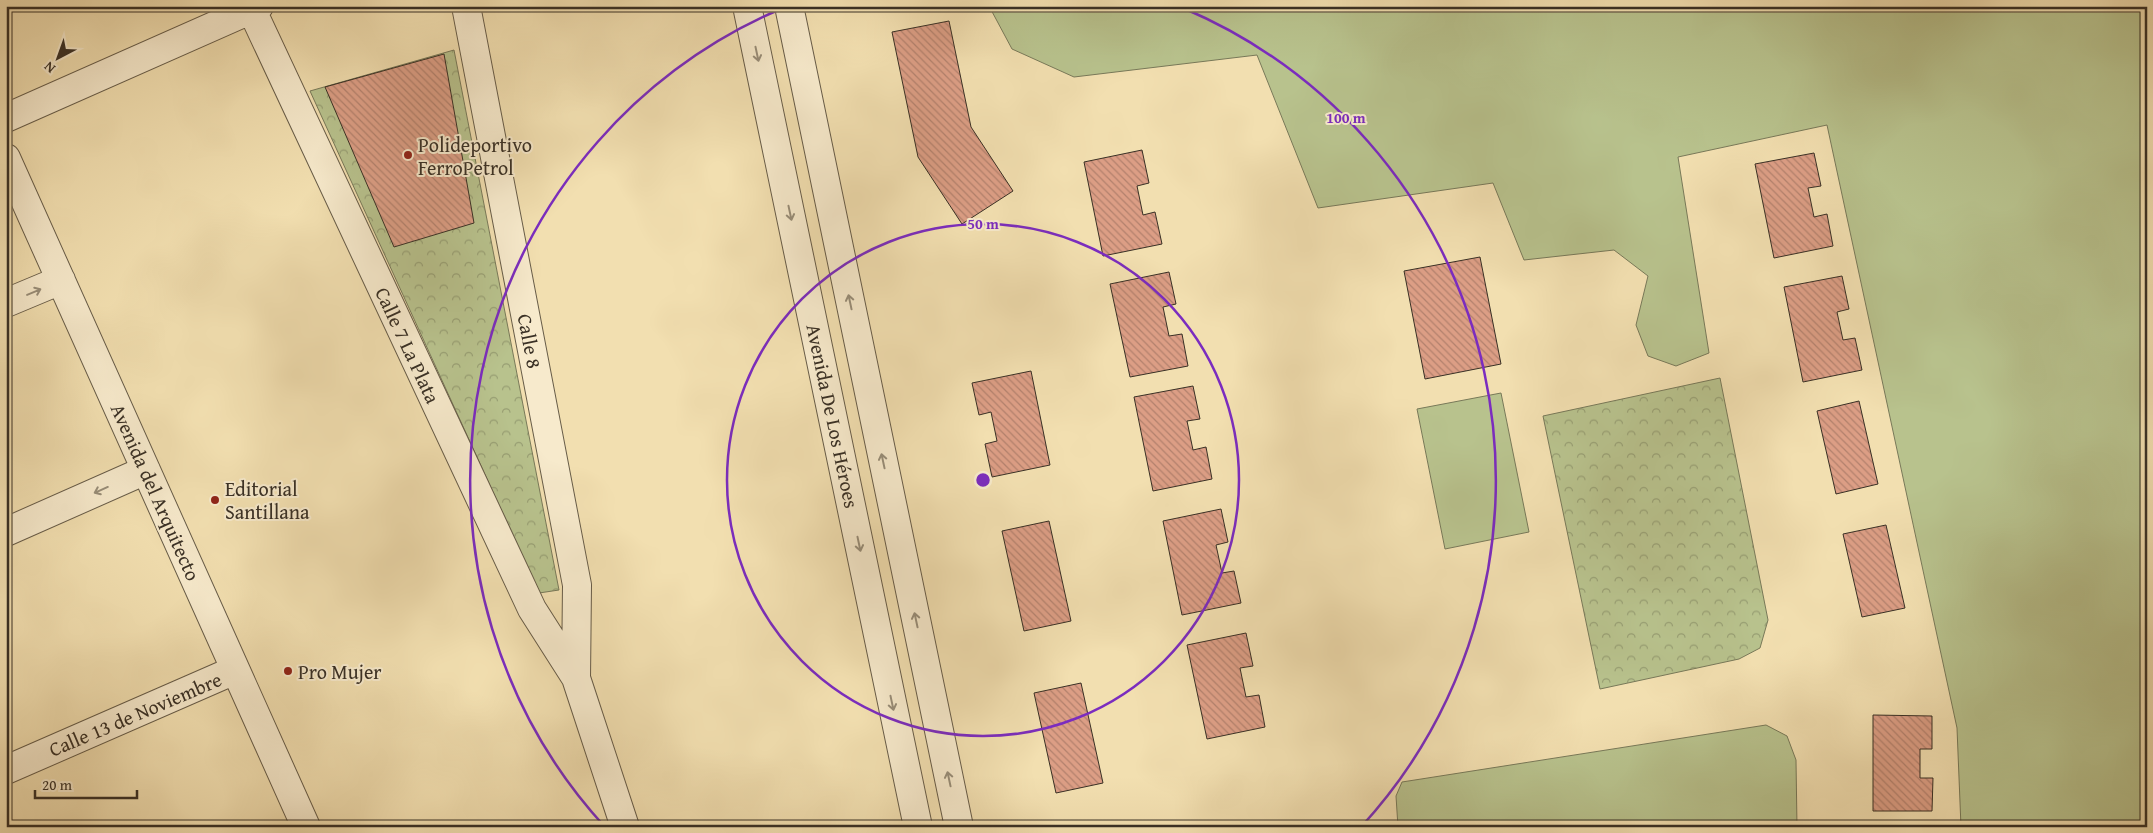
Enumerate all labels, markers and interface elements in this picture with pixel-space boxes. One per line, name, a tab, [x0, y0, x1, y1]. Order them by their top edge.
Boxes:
north arrow	[32, 32, 82, 82]
one-way arrow	[753, 46, 763, 62]
text: N	[39, 57, 60, 78]
text: 100 m	[1326, 107, 1366, 128]
place label: Polideportivo FerroPetrol	[418, 130, 532, 182]
marker: Polideportivo FerroPetrol	[402, 149, 414, 161]
one-way arrow	[786, 205, 796, 221]
text: 50 m	[967, 213, 999, 234]
street label: Calle 7 La Plata	[368, 282, 448, 408]
one-way arrow	[26, 287, 41, 296]
one-way arrow	[845, 294, 854, 310]
street label: Calle 8	[511, 311, 549, 371]
street label: Avenida De Los Héroes	[799, 321, 867, 511]
street label: Avenida del Arquitecto	[104, 399, 208, 585]
one-way arrow	[878, 453, 887, 469]
centre of rings	[974, 471, 992, 489]
place label: Editorial Santillana	[225, 474, 310, 526]
one-way arrow	[94, 485, 109, 495]
marker: Editorial Santillana	[209, 494, 221, 506]
one-way arrow	[855, 535, 864, 551]
one-way arrow	[911, 612, 920, 628]
place label: Pro Mujer	[298, 657, 382, 686]
street label: Calle 13 de Noviembre	[44, 664, 226, 764]
marker: Pro Mujer	[282, 665, 294, 677]
one-way arrow	[888, 694, 897, 710]
scale bar	[35, 768, 138, 800]
one-way arrow	[944, 771, 953, 787]
text: 20 m	[42, 774, 73, 795]

